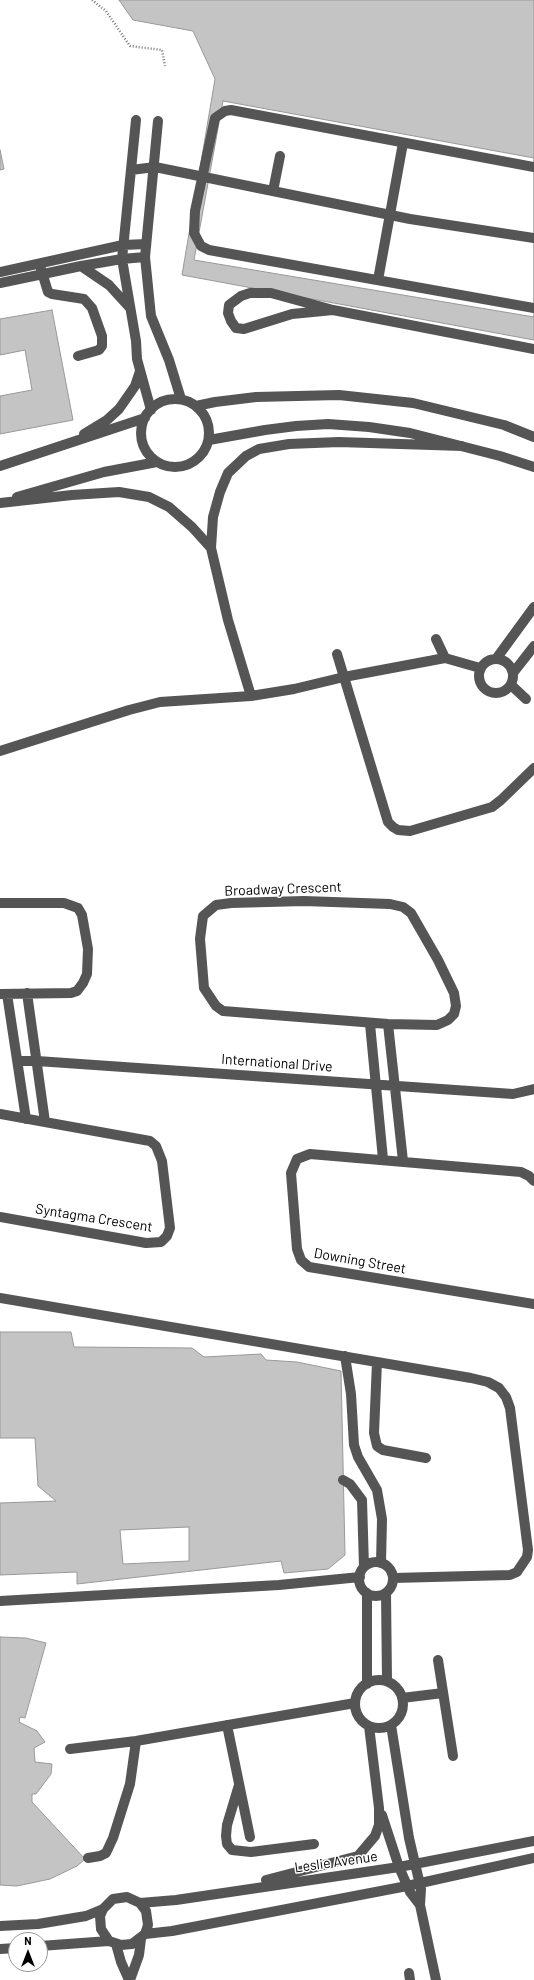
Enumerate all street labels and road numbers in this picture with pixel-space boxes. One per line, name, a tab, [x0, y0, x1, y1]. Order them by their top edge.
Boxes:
street label: Broadway Crescent	[224, 879, 342, 899]
street label: International Drive	[221, 1051, 333, 1075]
street label: Syntagma Crescent	[34, 1200, 154, 1236]
street label: Downing Street	[313, 1245, 407, 1277]
street label: Leslie Avenue	[293, 1848, 379, 1876]

